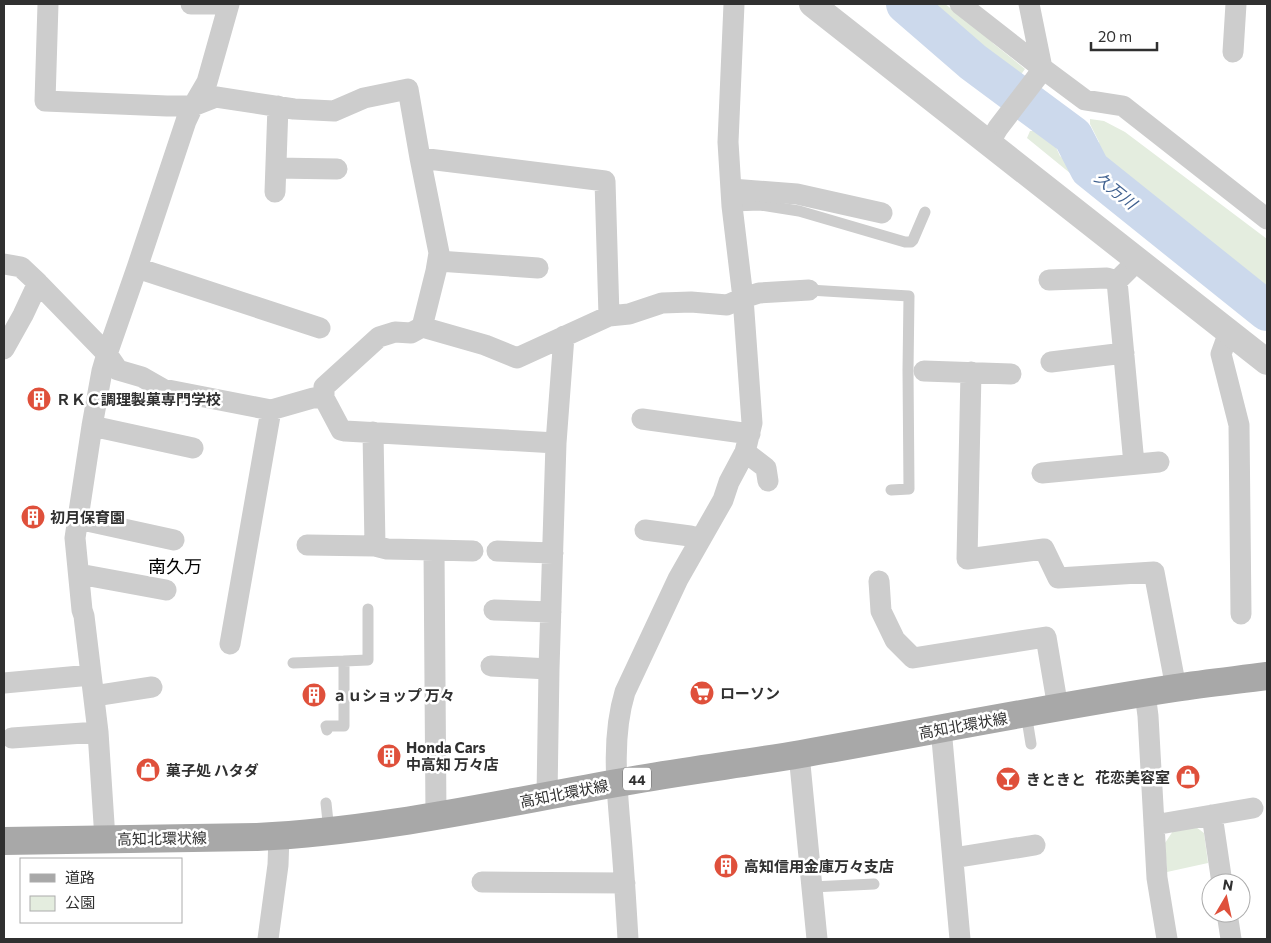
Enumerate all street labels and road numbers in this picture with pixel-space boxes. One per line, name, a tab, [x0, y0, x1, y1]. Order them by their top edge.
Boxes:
street label: 高知北環状線	[917, 708, 1009, 742]
road number: 44	[623, 768, 651, 791]
street label: 高知北環状線	[518, 776, 610, 810]
street label: 高知北環状線	[117, 828, 207, 848]

